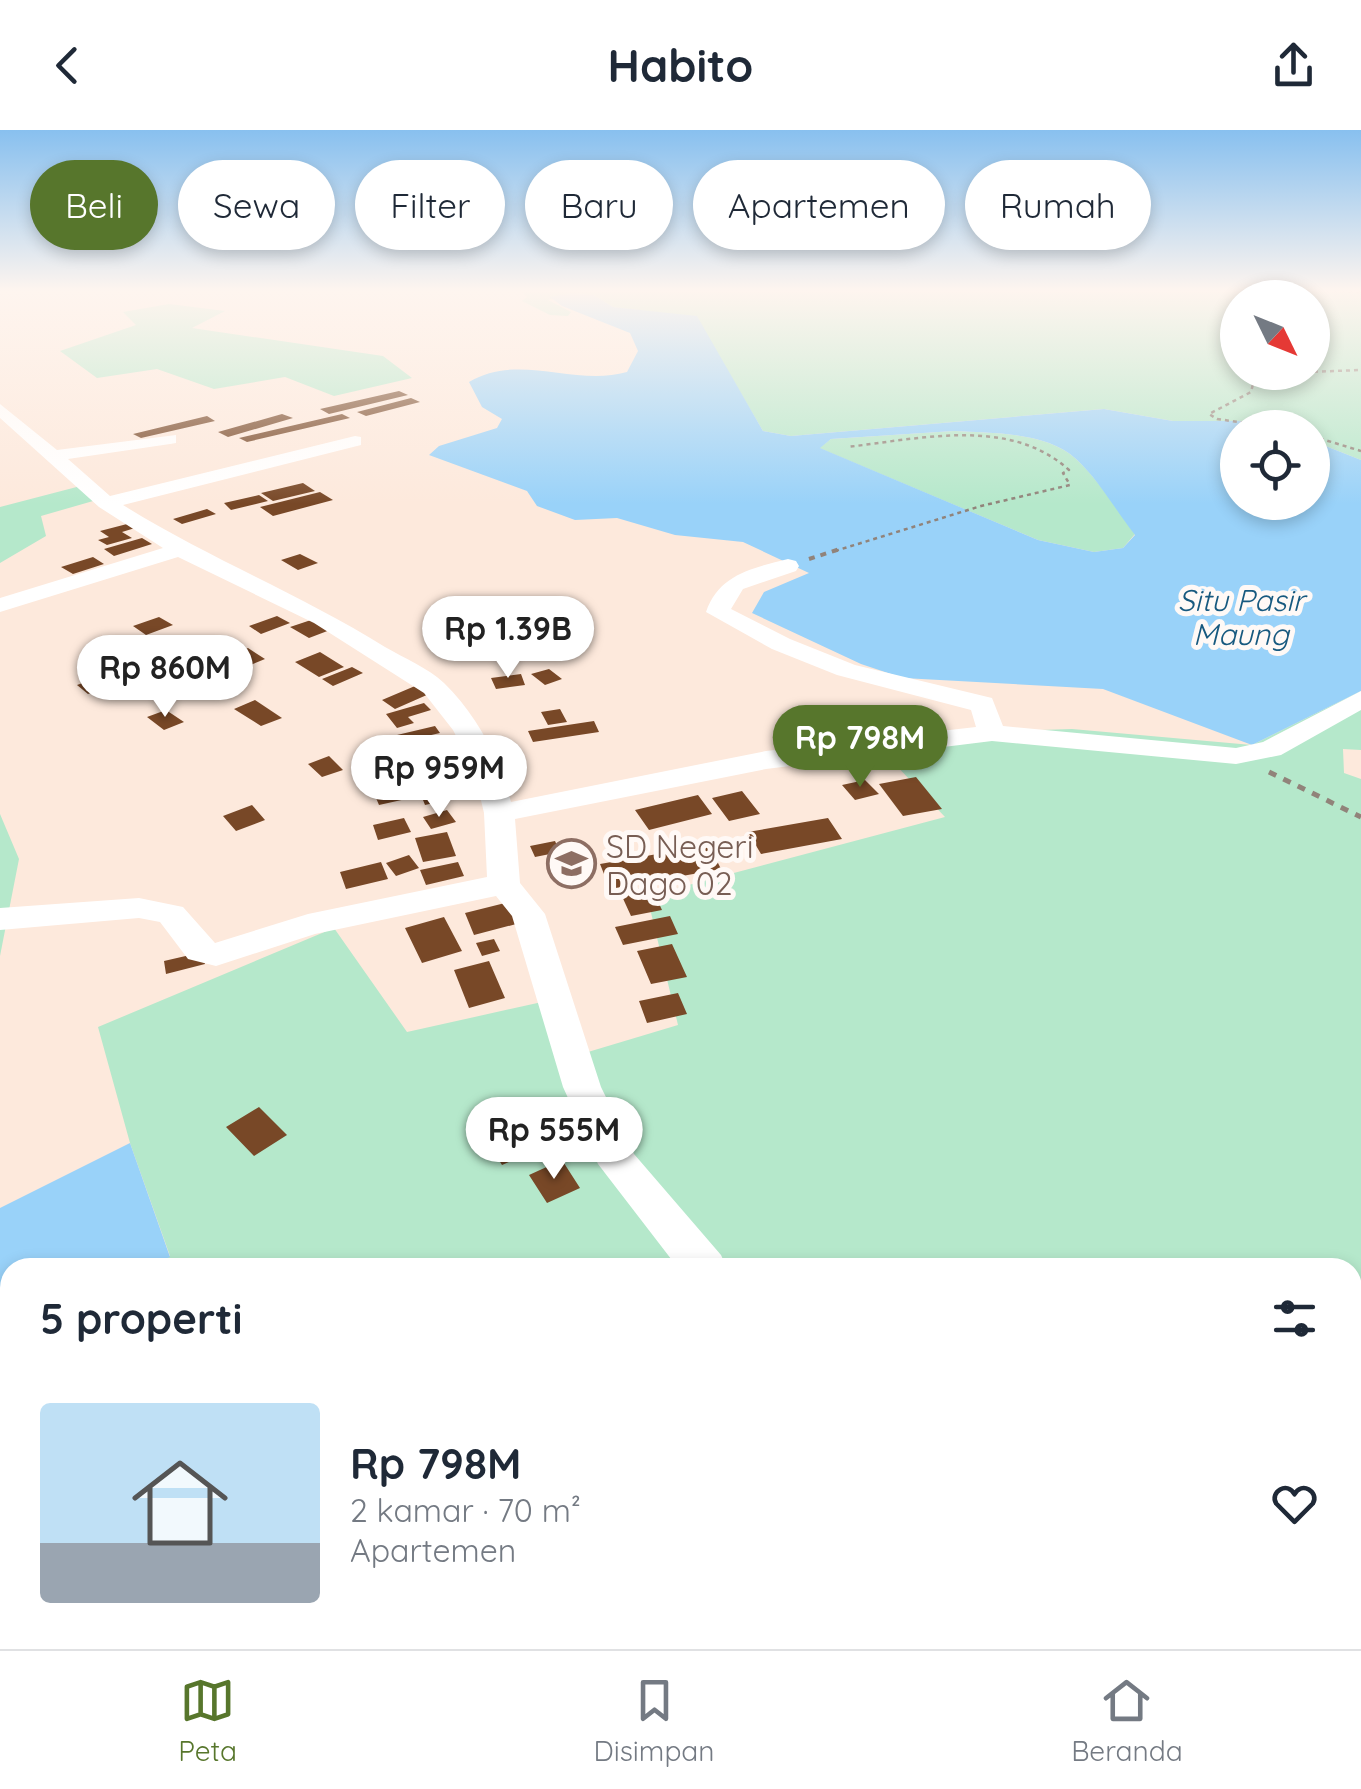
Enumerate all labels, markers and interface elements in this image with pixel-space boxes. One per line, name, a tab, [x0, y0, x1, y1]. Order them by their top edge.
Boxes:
text: Habito	[608, 37, 753, 93]
icon: back	[40, 38, 95, 93]
icon: share	[1266, 38, 1321, 93]
chip: Beli	[30, 160, 158, 250]
chip: Sewa	[178, 160, 335, 250]
chip: Filter	[355, 160, 505, 250]
chip: Baru	[525, 160, 673, 250]
chip: Apartemen	[693, 160, 945, 250]
chip: Rumah	[965, 160, 1151, 250]
north arrow	[1220, 280, 1330, 390]
map controls	[1220, 280, 1330, 520]
button: locate	[1220, 410, 1330, 520]
water label: Situ Pasir Maung	[1178, 581, 1308, 653]
pin: Rp 1.39B	[405, 596, 611, 681]
text: Rp 1.39B	[444, 608, 572, 648]
pin: Rp 860M	[73, 635, 257, 720]
text: Rp 860M	[99, 647, 231, 687]
pin: Rp 798M	[768, 705, 952, 790]
text: Rp 798M	[795, 717, 925, 757]
pin: Rp 959M	[347, 735, 531, 820]
text: Rp 959M	[373, 747, 505, 787]
place label: SD Negeri Dago 02	[606, 826, 754, 903]
school or university icon: SD Negeri Dago 02	[545, 838, 597, 890]
pin: Rp 555M	[462, 1097, 646, 1182]
text: Rp 555M	[488, 1109, 620, 1149]
icon: filters	[1267, 1291, 1322, 1346]
text: 5 properti	[40, 1292, 242, 1345]
text: Rp 798M	[350, 1437, 521, 1490]
icon: home	[120, 1443, 240, 1563]
icon: heart	[1267, 1476, 1322, 1531]
text: 2 kamar · 70 m²	[350, 1490, 581, 1530]
text: Apartemen	[350, 1530, 516, 1570]
tab: Peta	[178, 1673, 237, 1768]
tab: Disimpan	[594, 1673, 715, 1768]
tab: Beranda	[1071, 1673, 1183, 1768]

